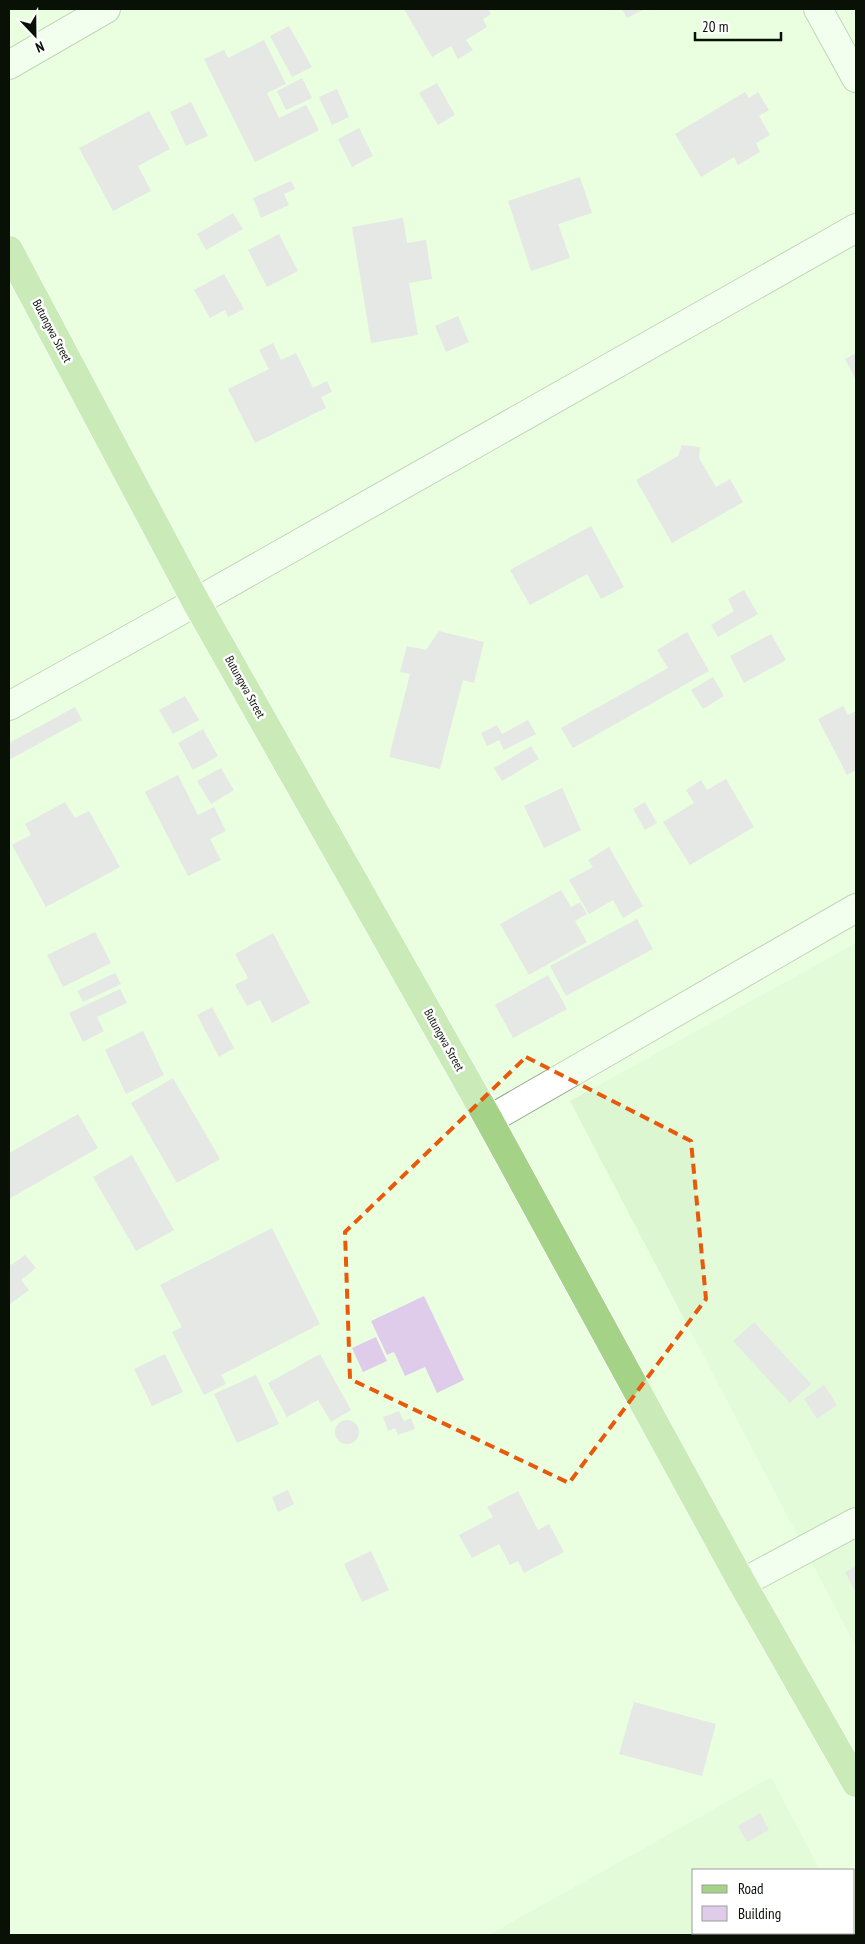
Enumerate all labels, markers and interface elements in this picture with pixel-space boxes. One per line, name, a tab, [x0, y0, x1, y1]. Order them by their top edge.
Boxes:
north arrow	[10, 10, 60, 60]
scale bar	[695, 10, 781, 42]
text: 20 m	[702, 17, 728, 36]
text: N	[33, 37, 47, 57]
street label: Butungwa Street	[30, 297, 76, 365]
street label: Butungwa Street	[222, 653, 269, 721]
street label: Butungwa Street	[421, 1006, 468, 1074]
legend	[692, 1869, 855, 1934]
text: Road	[738, 1879, 764, 1898]
text: Building	[738, 1904, 781, 1923]

